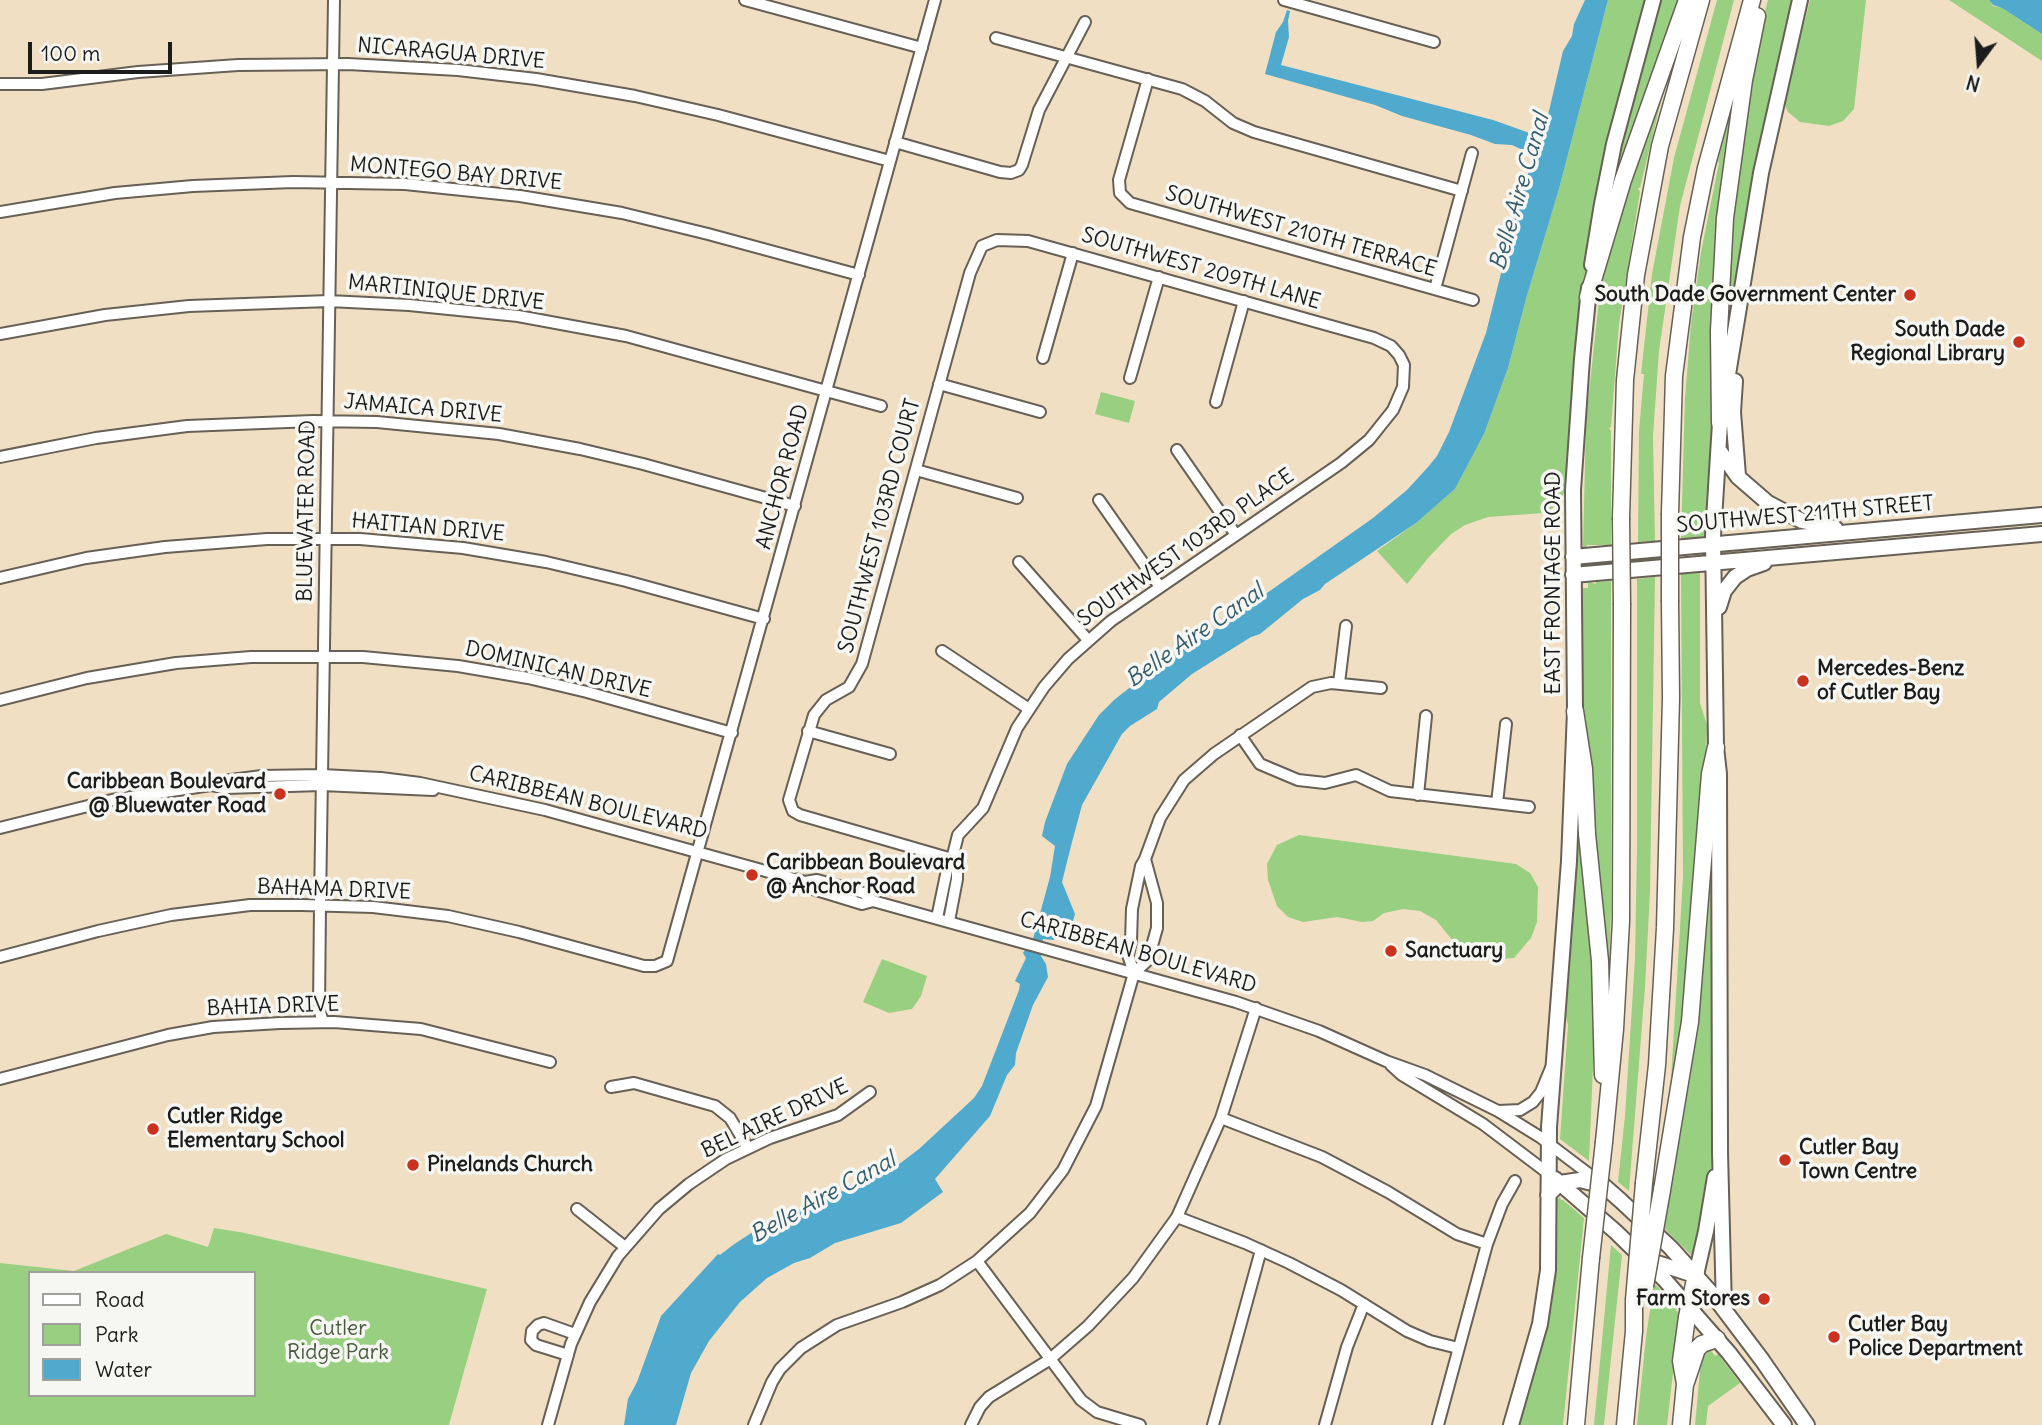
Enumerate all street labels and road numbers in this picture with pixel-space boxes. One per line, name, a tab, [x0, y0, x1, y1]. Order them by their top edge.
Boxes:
street label: NICARAGUA DRIVE	[356, 33, 546, 75]
street label: MONTEGO BAY DRIVE	[349, 152, 563, 196]
street label: SOUTHWEST 210TH TERRACE	[1162, 181, 1440, 283]
street label: SOUTHWEST 209TH LANE	[1079, 223, 1323, 315]
street label: MARTINIQUE DRIVE	[347, 270, 545, 316]
street label: JAMAICA DRIVE	[343, 390, 503, 428]
street label: SOUTHWEST 103RD COURT	[834, 396, 926, 656]
street label: ANCHOR ROAD	[752, 402, 814, 552]
street label: BLUEWATER ROAD	[293, 420, 321, 602]
street label: SOUTHWEST 103RD PLACE	[1073, 464, 1299, 632]
street label: EAST FRONTAGE ROAD	[1541, 471, 1567, 695]
street label: SOUTHWEST 211TH STREET	[1675, 491, 1935, 539]
street label: HAITIAN DRIVE	[350, 509, 506, 547]
street label: DOMINICAN DRIVE	[462, 636, 654, 704]
street label: CARIBBEAN BOULEVARD	[466, 761, 710, 845]
street label: BAHAMA DRIVE	[257, 875, 411, 905]
street label: CARIBBEAN BOULEVARD	[1017, 907, 1259, 999]
street label: BAHIA DRIVE	[206, 992, 340, 1022]
street label: BEL AIRE DRIVE	[698, 1074, 852, 1164]

